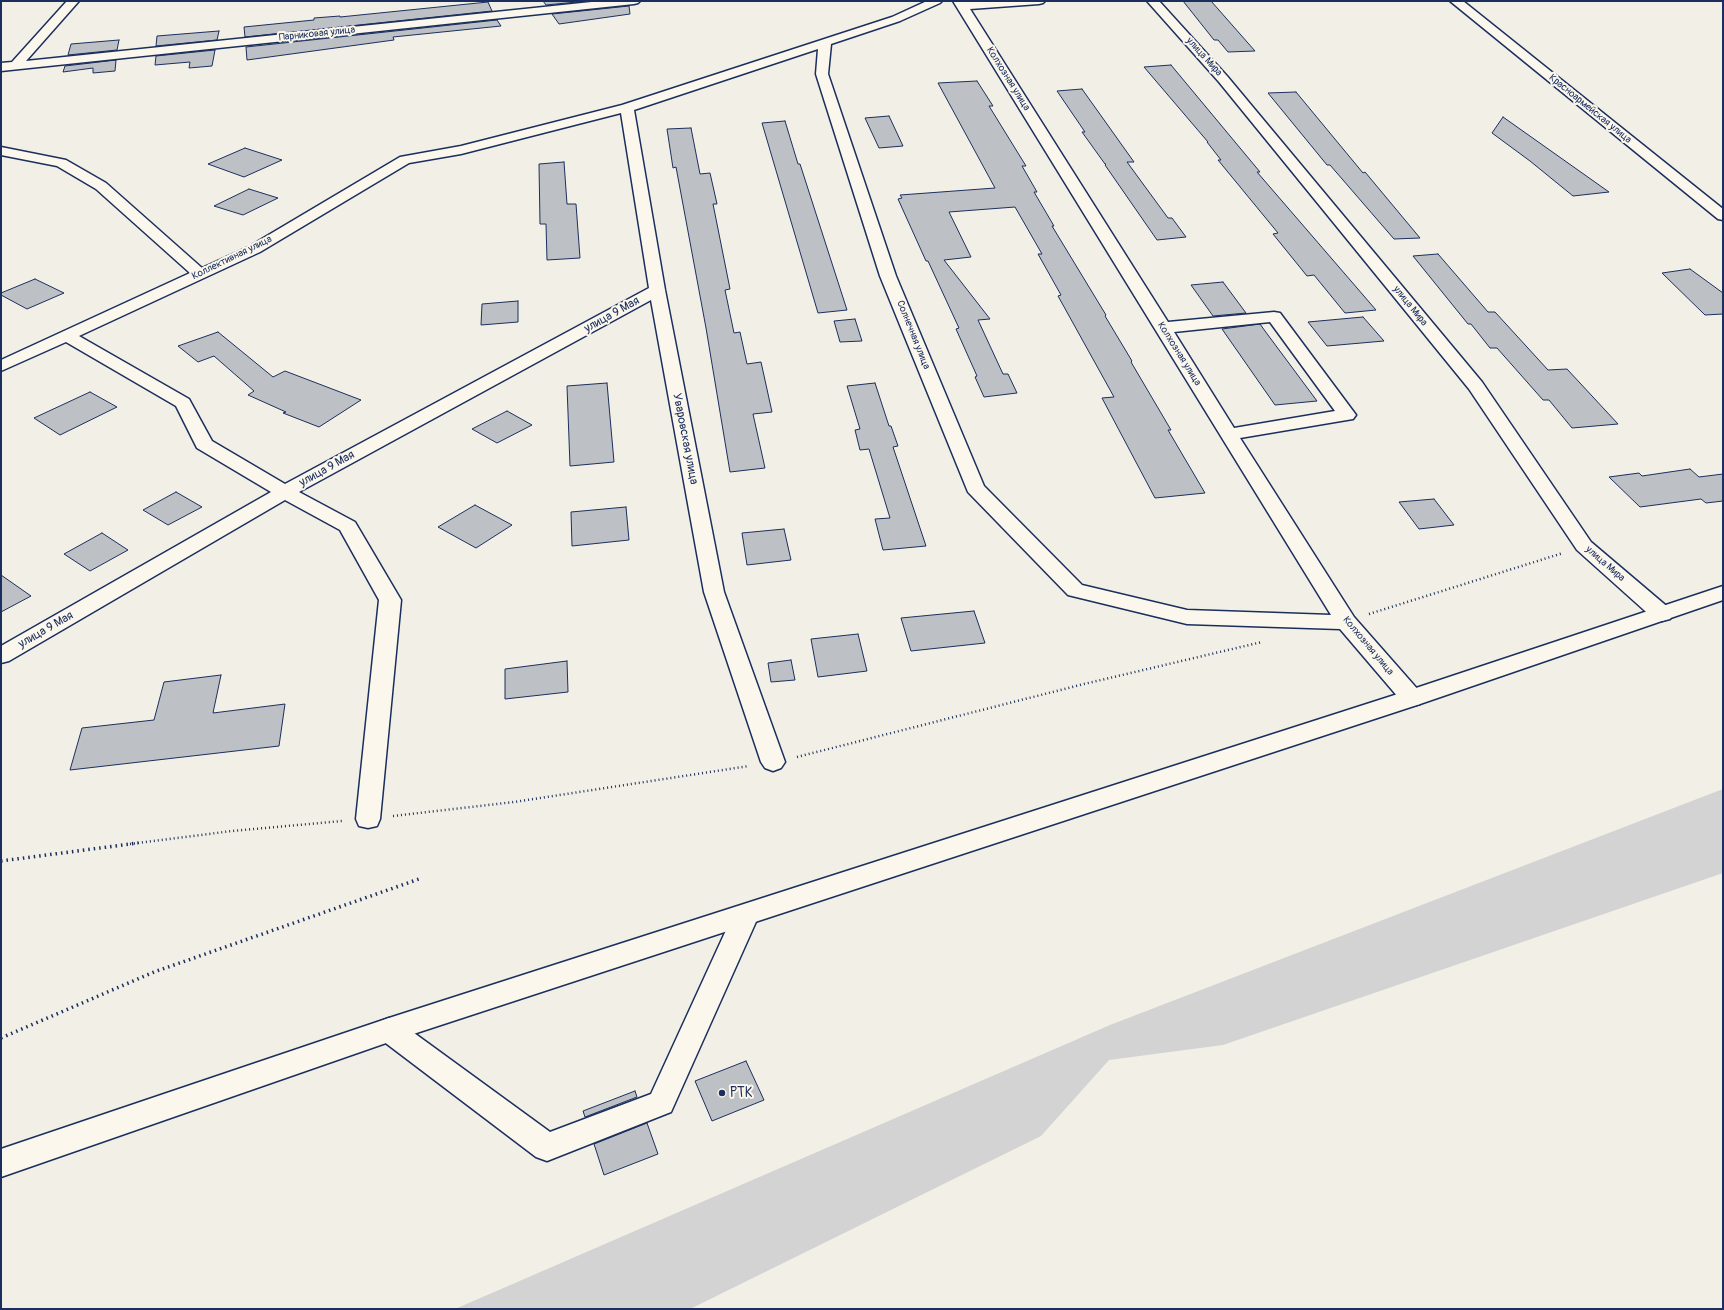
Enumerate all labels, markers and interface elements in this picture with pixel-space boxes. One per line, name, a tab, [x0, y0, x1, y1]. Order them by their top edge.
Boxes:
street label: Парниковая улица	[278, 24, 356, 44]
street label: улица Мира	[1183, 35, 1225, 79]
street label: Колхозная улица	[984, 45, 1032, 113]
street label: Красноармейская улица	[1546, 72, 1634, 146]
street label: Коллективная улица	[190, 233, 274, 283]
street label: улица Мира	[1390, 284, 1430, 328]
street label: улица 9 Мая	[582, 294, 642, 336]
street label: Солнечная улица	[894, 299, 932, 371]
street label: Колхозная улица	[1155, 320, 1203, 388]
street label: Уваровская улица	[669, 392, 701, 486]
street label: улица 9 Мая	[297, 448, 357, 490]
street label: улица Мира	[1583, 544, 1627, 584]
street label: улица 9 Мая	[16, 608, 76, 652]
street label: Колхозная улица	[1340, 614, 1396, 678]
place label: РТК	[730, 1085, 753, 1101]
marker: РТК	[717, 1088, 727, 1098]

